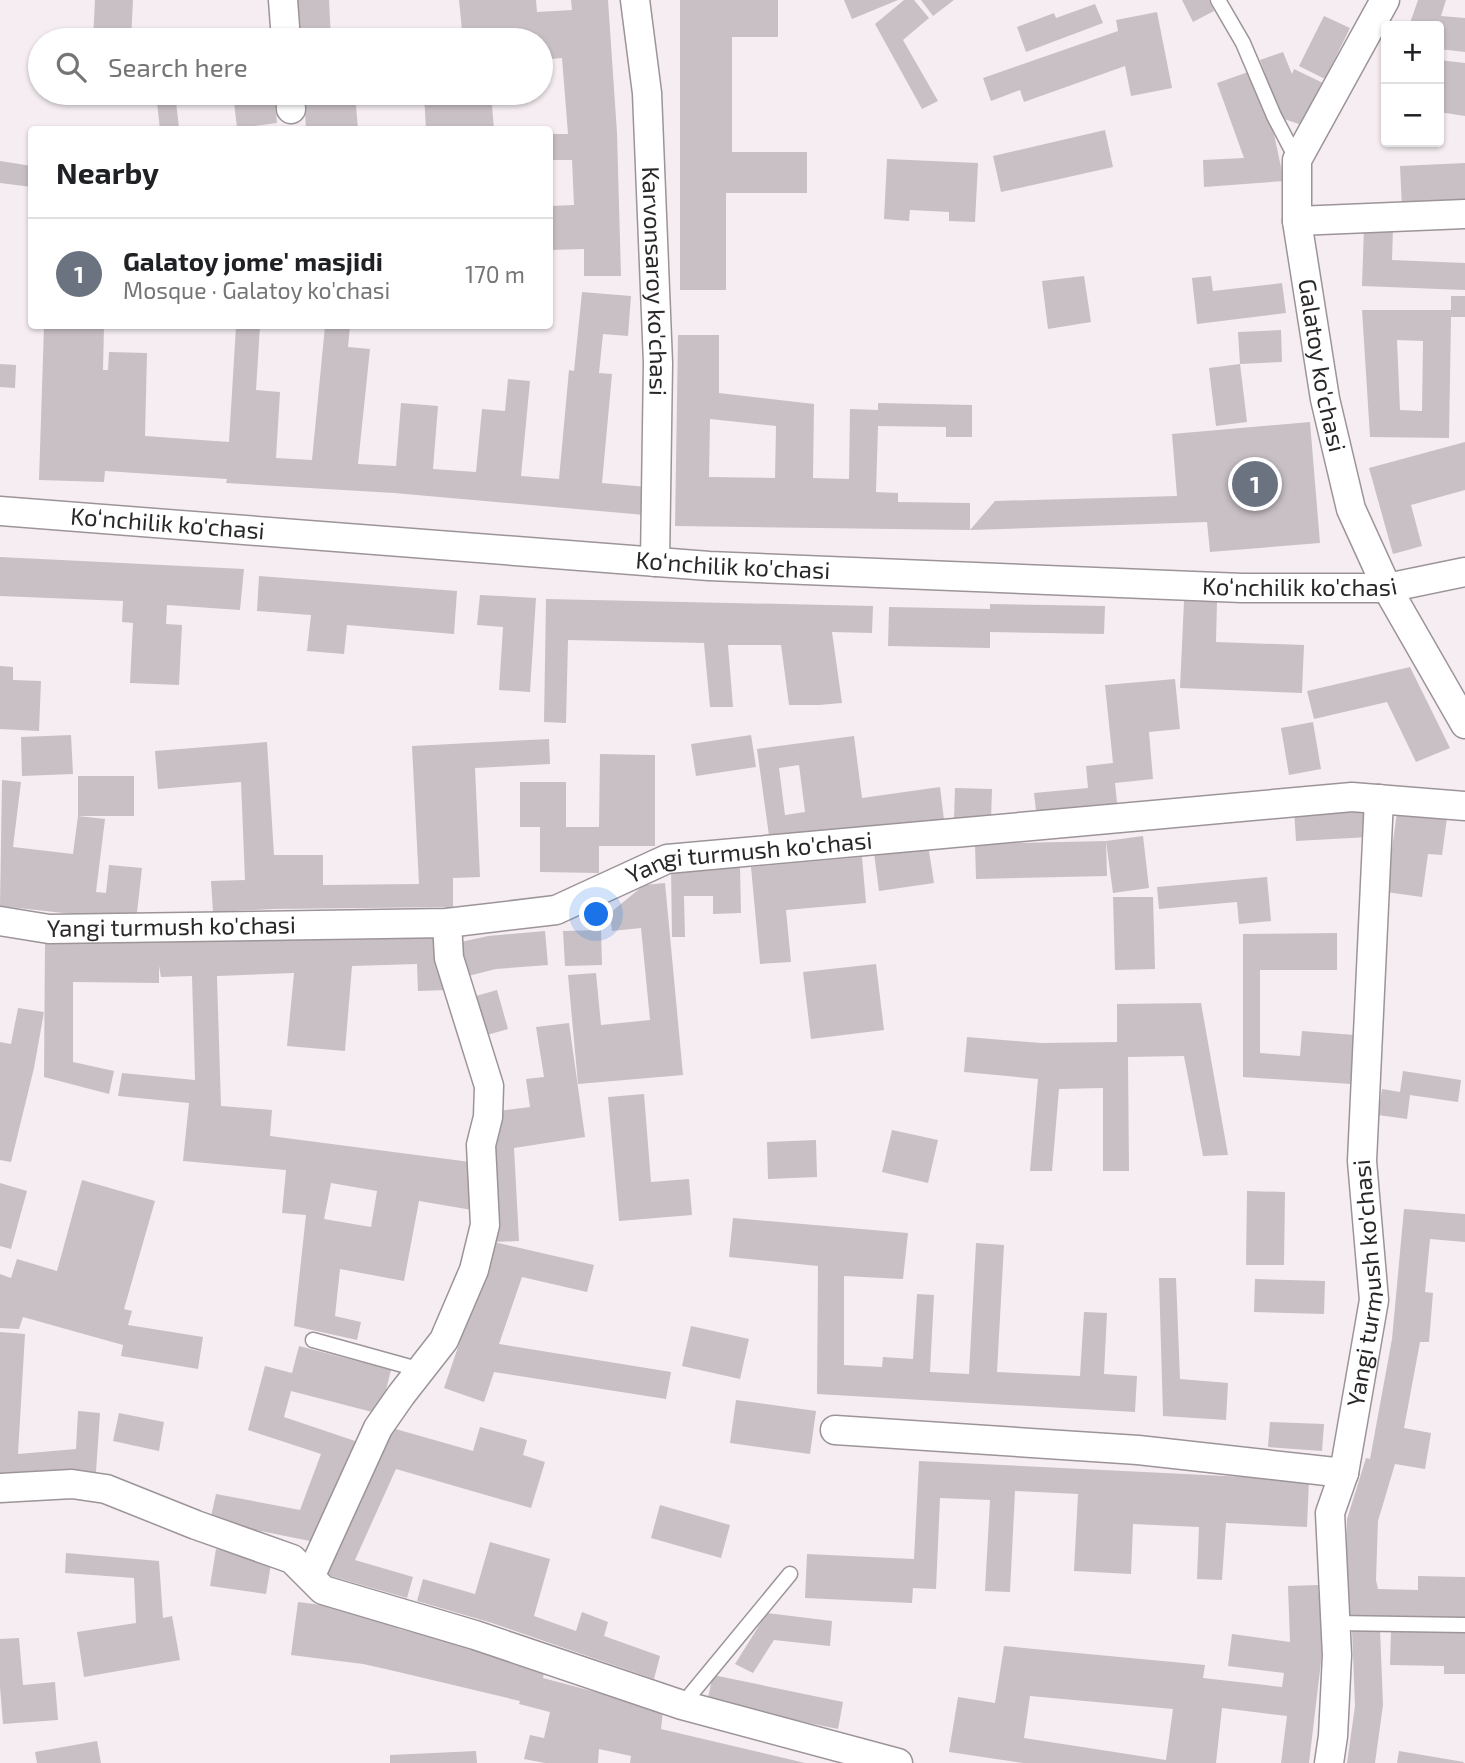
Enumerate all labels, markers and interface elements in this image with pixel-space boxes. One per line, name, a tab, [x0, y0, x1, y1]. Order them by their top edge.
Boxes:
map controls	[1381, 21, 1444, 147]
button: +	[1381, 21, 1444, 84]
search box	[28, 28, 553, 105]
icon: search	[52, 48, 90, 86]
text: Search here	[108, 51, 248, 82]
button: −	[1381, 84, 1444, 147]
text: Nearby	[56, 154, 159, 190]
street label: Karvonsaroy ko'chasi	[637, 166, 674, 396]
text: Galatoy jome' masjidi	[123, 245, 383, 276]
text: 1	[74, 260, 84, 288]
text: 170 m	[465, 260, 525, 288]
text: Mosque · Galatoy ko'chasi	[123, 276, 390, 304]
street label: Galatoy ko'chasi	[1293, 276, 1353, 454]
pin: 1	[1232, 458, 1278, 510]
street label: Ko‘nchilik ko'chasi	[69, 501, 266, 544]
street label: Ko‘nchilik ko'chasi	[635, 544, 831, 584]
street label: Ko‘nchilik ko'chasi	[1201, 570, 1399, 601]
street label: Yangi turmush ko'chasi	[621, 825, 873, 889]
your location	[579, 897, 613, 931]
street label: Yangi turmush ko'chasi	[47, 909, 296, 942]
street label: Yangi turmush ko'chasi	[1340, 1158, 1388, 1409]

